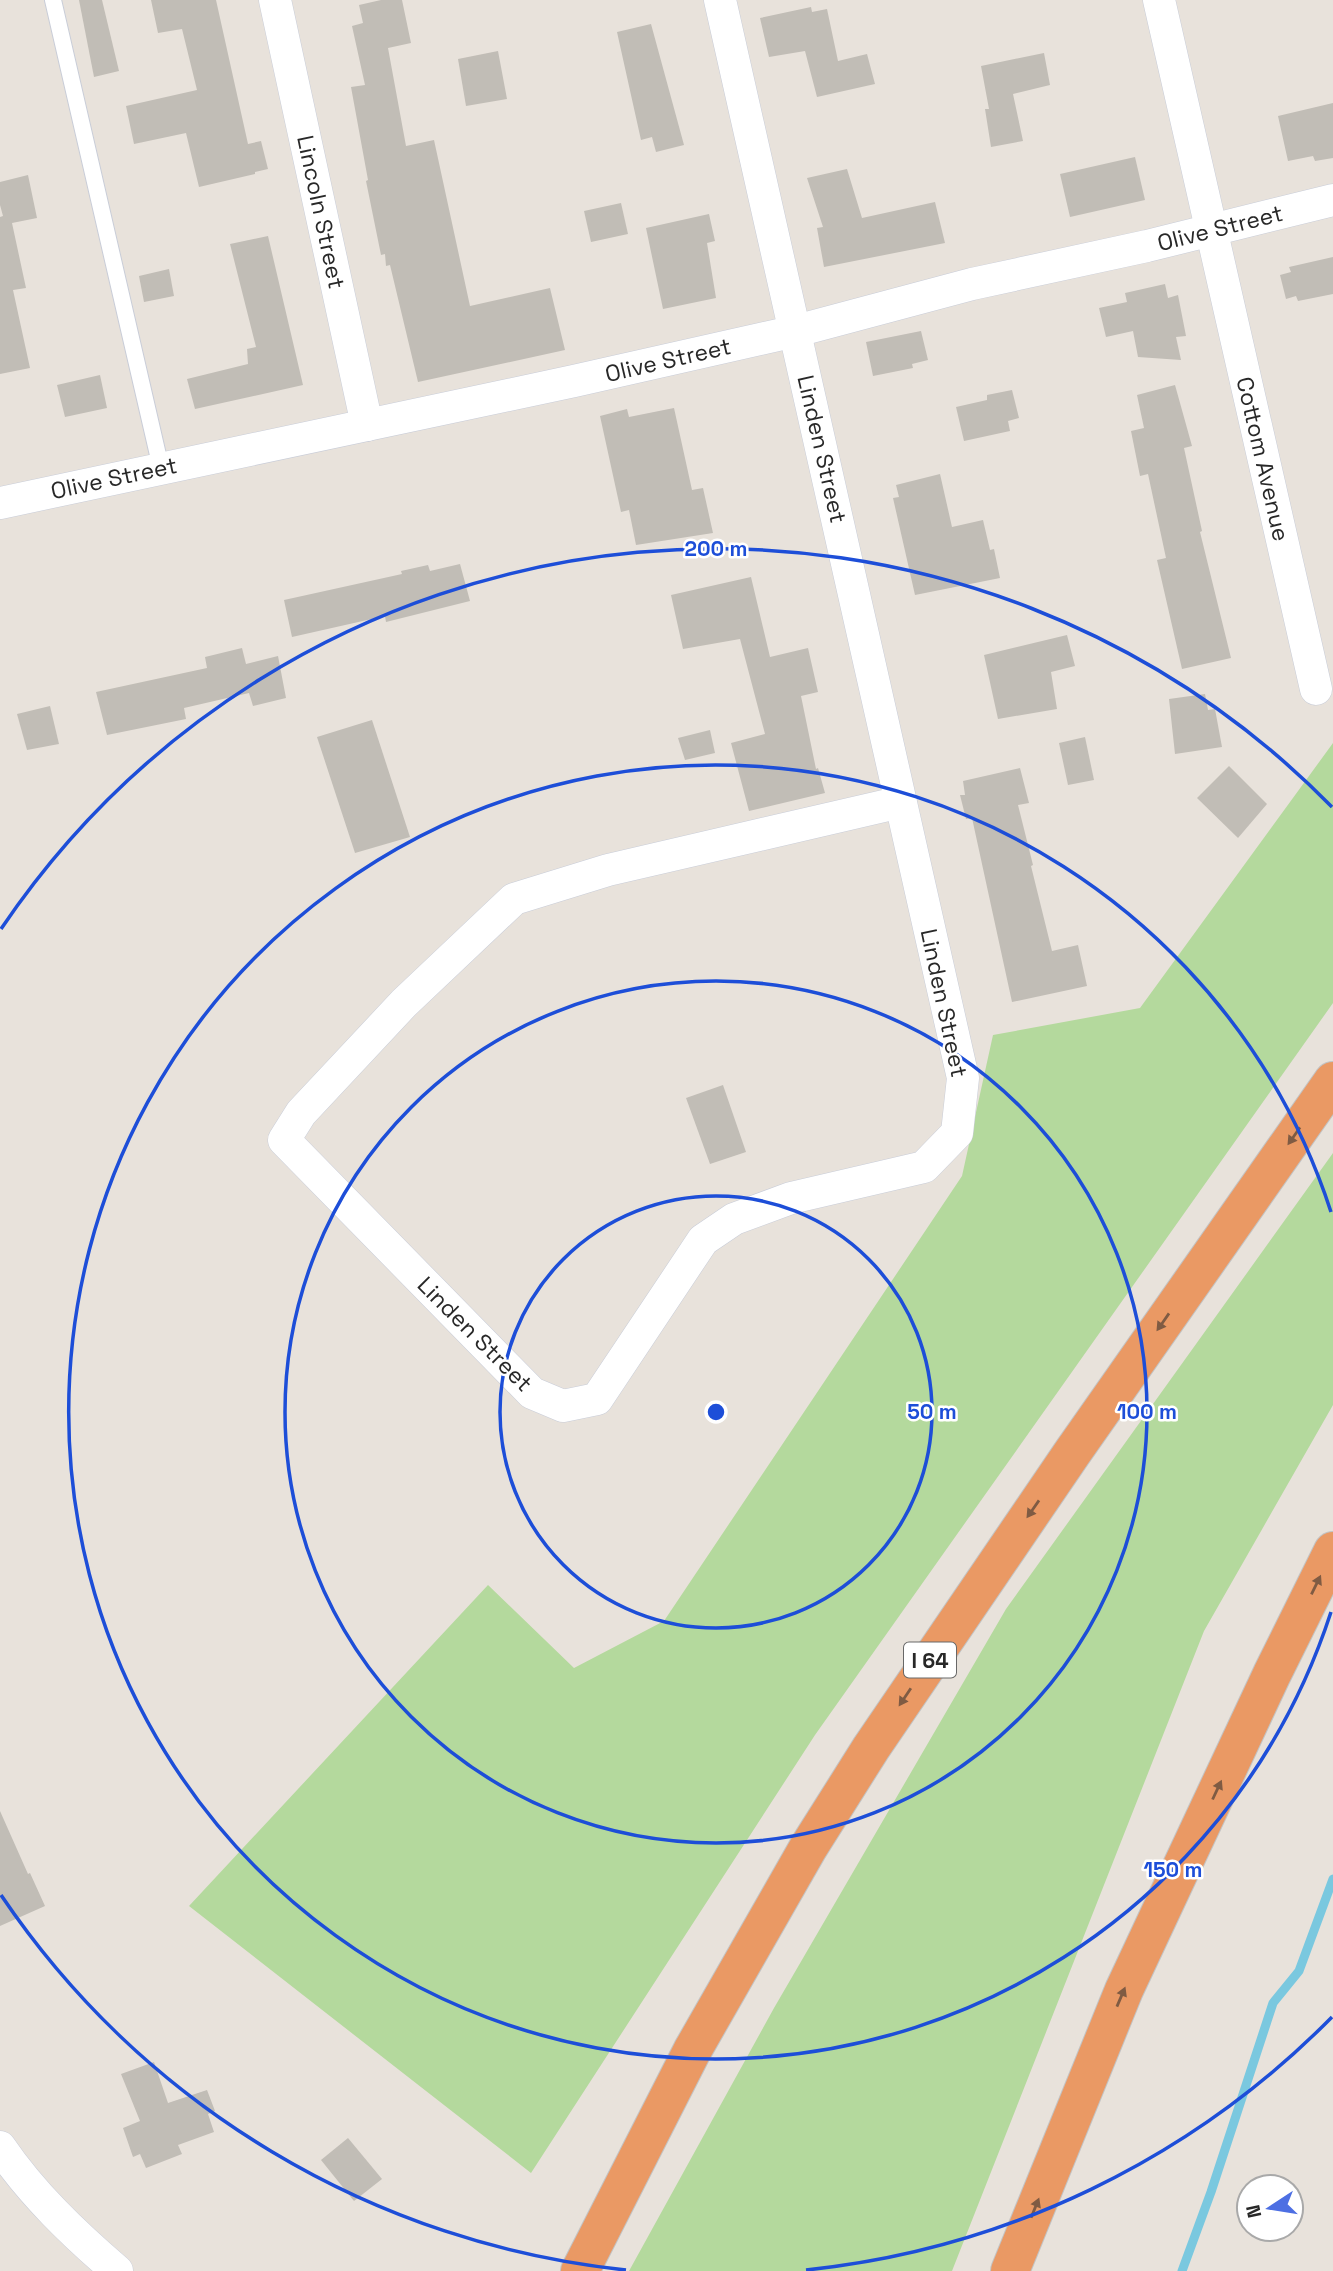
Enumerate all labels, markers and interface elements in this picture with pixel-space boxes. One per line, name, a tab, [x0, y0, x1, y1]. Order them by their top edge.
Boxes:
street label: Lincoln Street	[290, 132, 352, 292]
street label: Olive Street	[1154, 198, 1286, 258]
street label: Olive Street	[602, 331, 734, 389]
street label: Linden Street	[790, 372, 854, 526]
street label: Cottom Avenue	[1230, 374, 1296, 544]
street label: Olive Street	[48, 450, 180, 506]
text: 200 m	[685, 535, 747, 562]
street label: Linden Street	[914, 926, 974, 1080]
one-way arrow	[1287, 1127, 1301, 1145]
street label: Linden Street	[411, 1270, 539, 1398]
one-way arrow	[1156, 1313, 1170, 1331]
text: 50 m	[907, 1398, 957, 1425]
text: 100 m	[1117, 1398, 1177, 1425]
centre of rings	[704, 1400, 728, 1424]
one-way arrow	[1026, 1500, 1040, 1518]
one-way arrow	[1310, 1575, 1321, 1595]
road number: I 64	[904, 1642, 956, 1678]
one-way arrow	[898, 1688, 912, 1706]
one-way arrow	[1212, 1780, 1223, 1801]
text: 150 m	[1144, 1856, 1202, 1883]
one-way arrow	[1115, 1987, 1127, 2007]
north arrow	[1235, 2173, 1305, 2243]
one-way arrow	[1030, 2197, 1041, 2218]
text: N	[1240, 2203, 1267, 2220]

